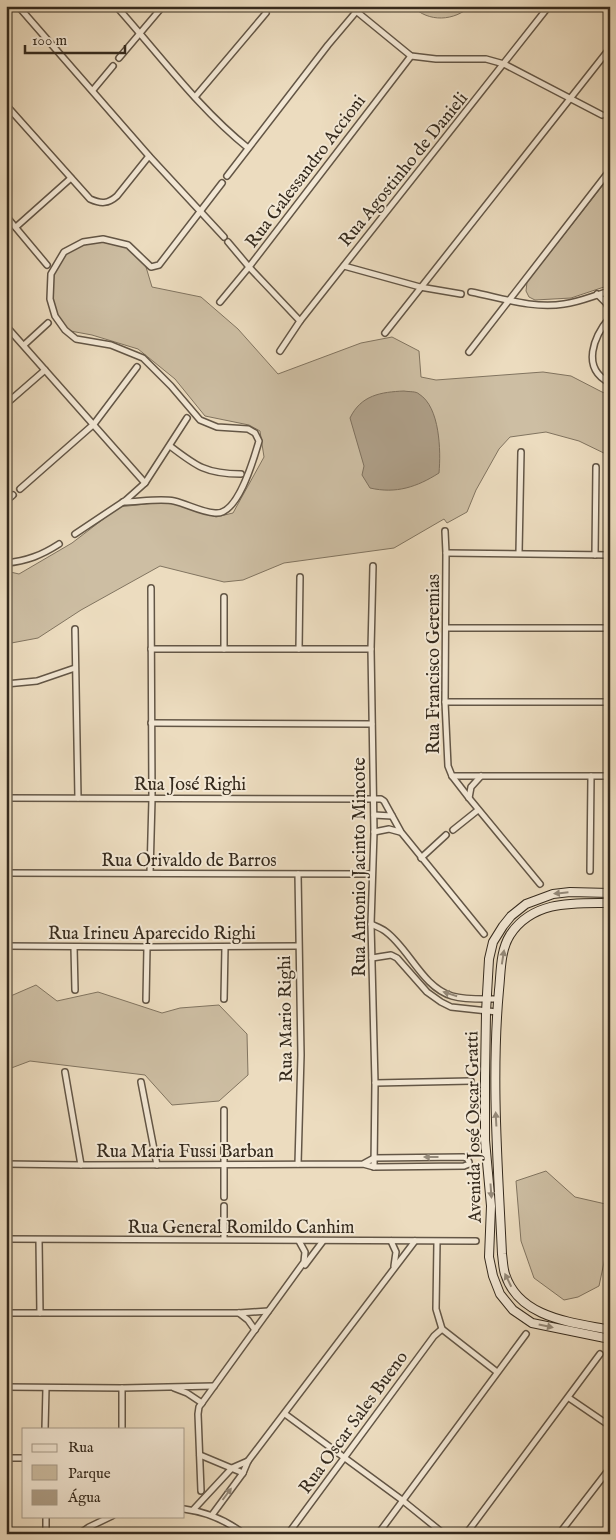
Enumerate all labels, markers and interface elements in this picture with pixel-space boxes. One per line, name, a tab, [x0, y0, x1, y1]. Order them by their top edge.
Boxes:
scale bar	[25, 22, 125, 54]
text: 100 m	[32, 31, 68, 50]
street label: Rua Agostinho de Danieli	[335, 88, 474, 252]
street label: Rua Galessandro Accioni	[241, 91, 371, 253]
street label: Rua Francisco Geremias	[423, 574, 446, 754]
street label: Rua Antonio Jacinto Mincote	[349, 757, 372, 977]
street label: Rua José Righi	[134, 774, 246, 797]
street label: Rua Orivaldo de Barros	[101, 850, 277, 873]
one-way arrow	[553, 889, 569, 897]
street label: Rua Irineu Aparecido Righi	[48, 923, 256, 946]
one-way arrow	[499, 948, 507, 964]
street label: Rua Mario Righi	[274, 955, 299, 1083]
one-way arrow	[443, 990, 458, 998]
street label: Avenida José Oscar Gratti	[461, 1031, 488, 1224]
one-way arrow	[492, 1110, 500, 1126]
street label: Rua Maria Fussi Barban	[96, 1141, 274, 1164]
one-way arrow	[423, 1153, 439, 1161]
one-way arrow	[487, 1183, 495, 1199]
street label: Rua General Romildo Canhim	[128, 1217, 355, 1240]
one-way arrow	[504, 1273, 512, 1287]
one-way arrow	[538, 1322, 553, 1330]
street label: Rua Oscar Sales Bueno	[295, 1347, 414, 1499]
legend	[22, 1428, 185, 1518]
text: Rua	[68, 1438, 94, 1457]
text: Parque	[68, 1464, 111, 1483]
one-way arrow	[222, 1487, 232, 1501]
text: Água	[67, 1488, 101, 1507]

